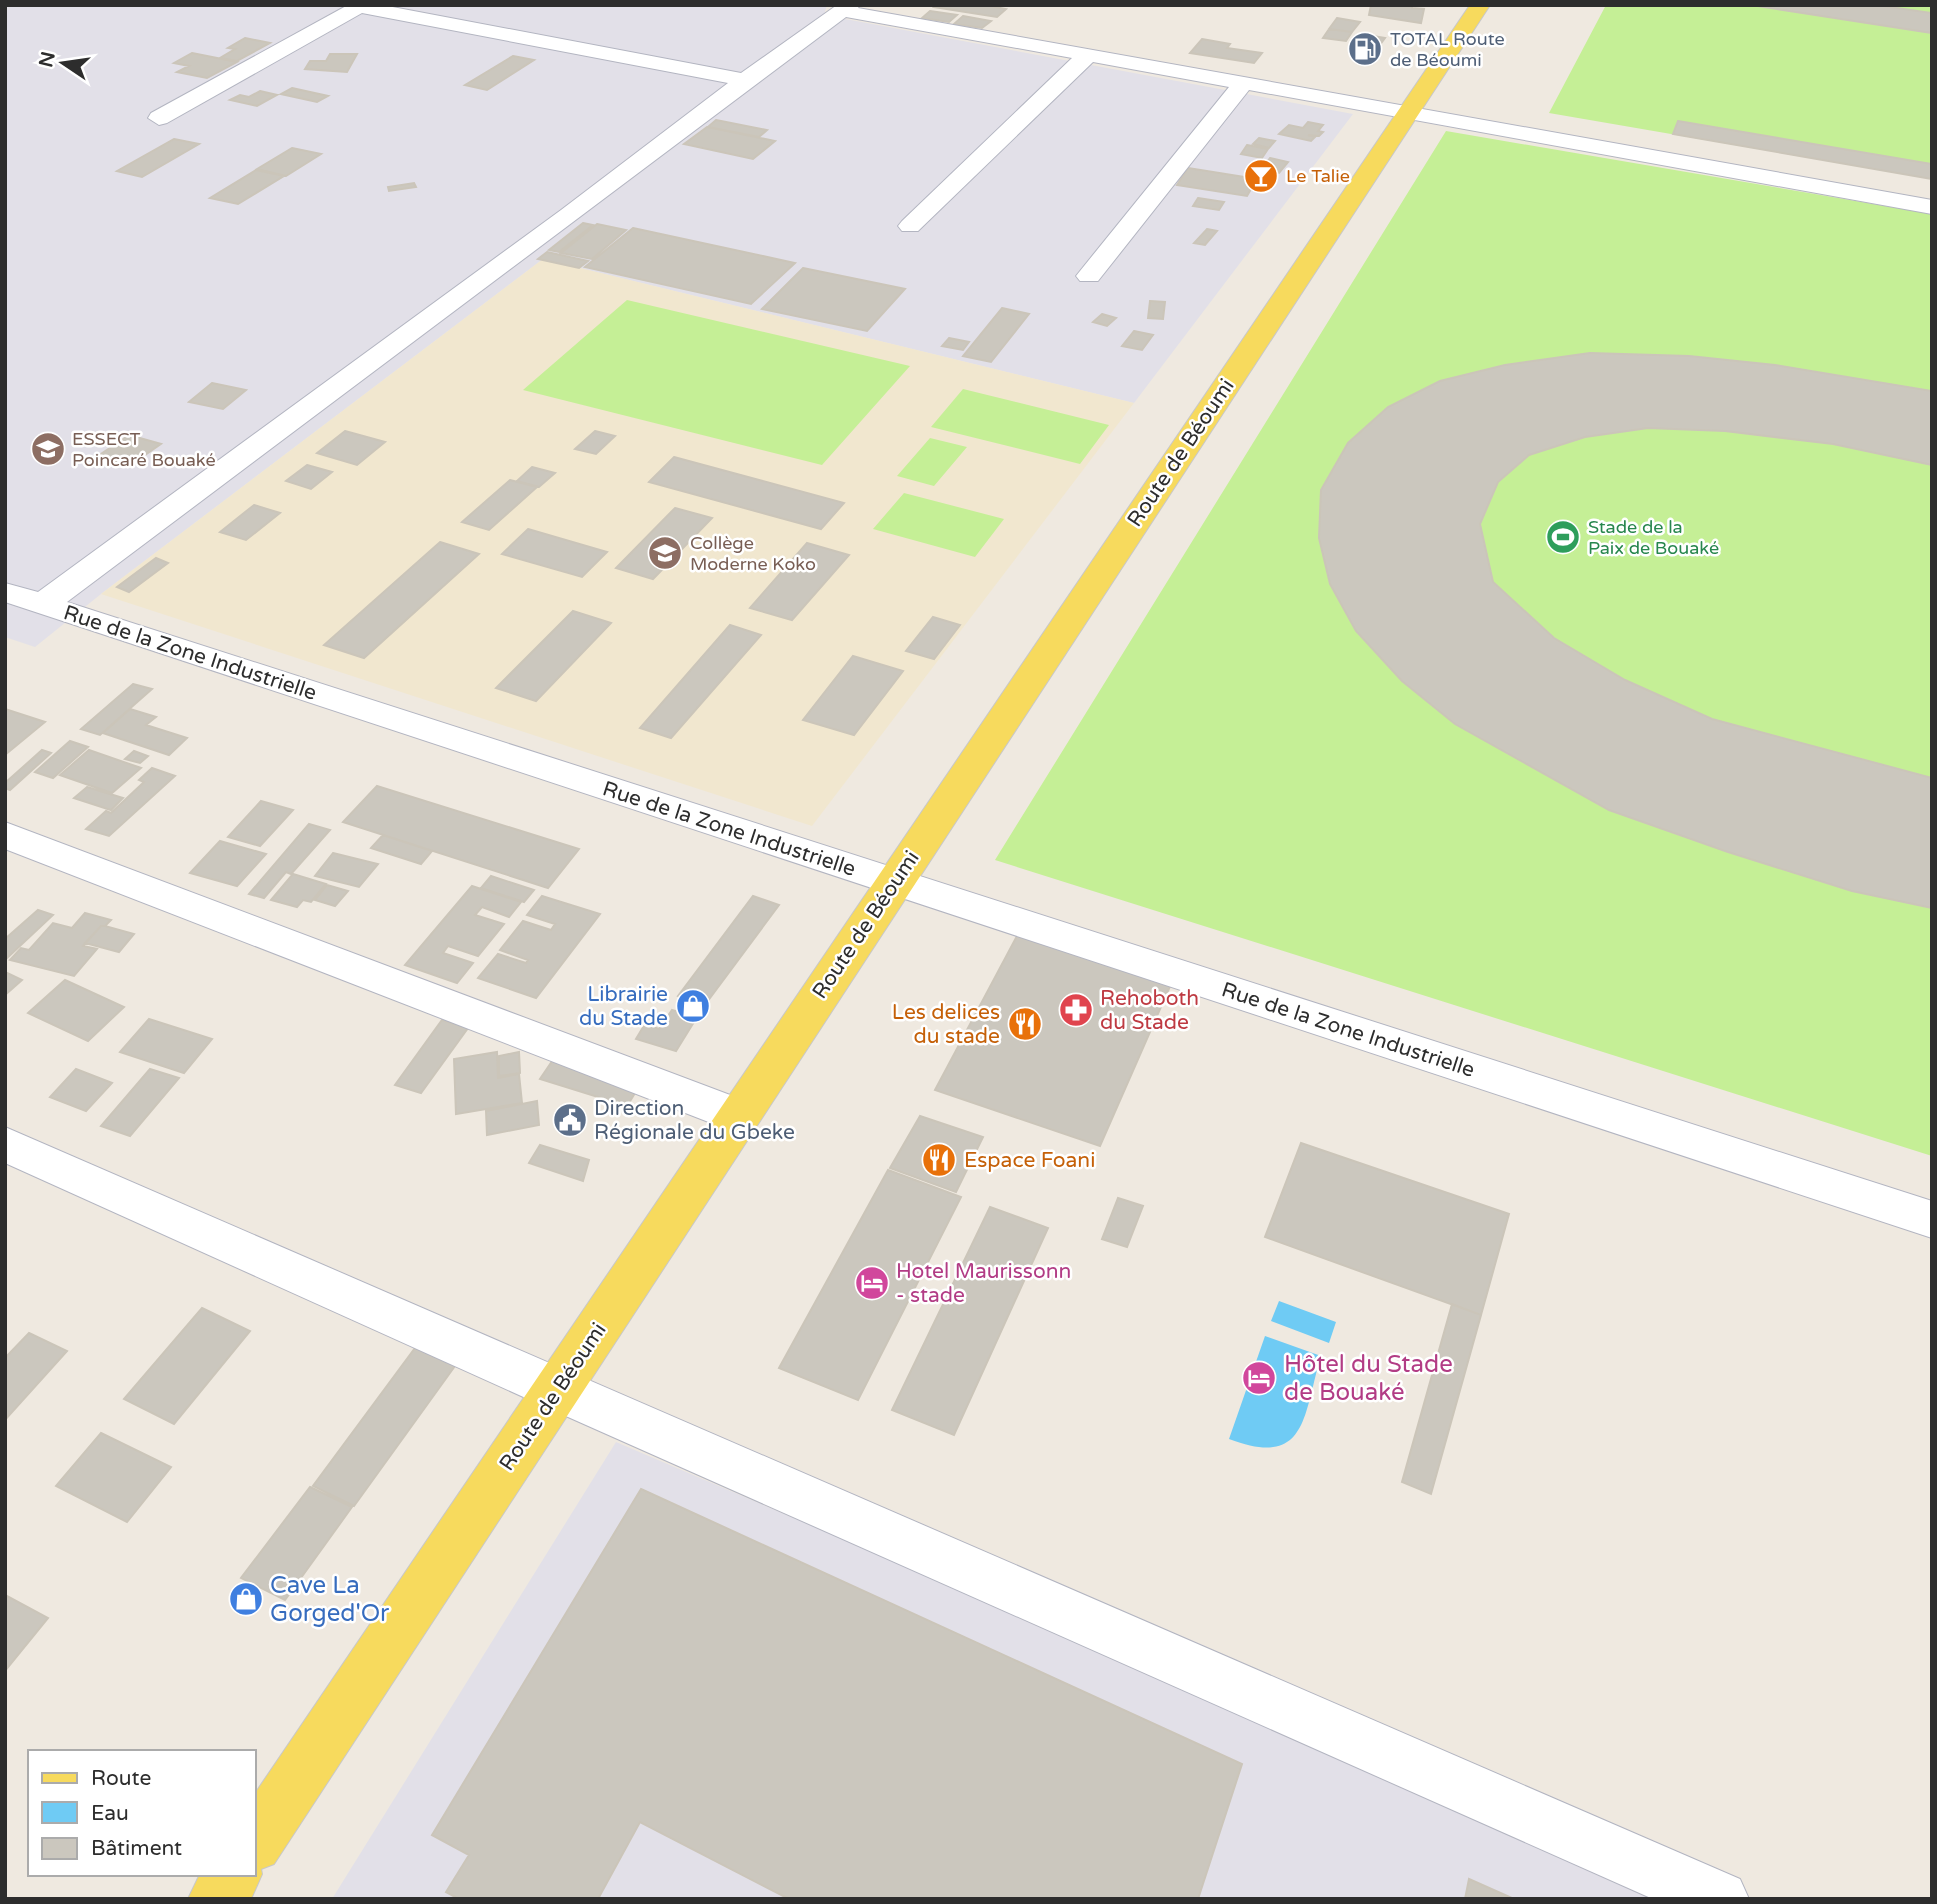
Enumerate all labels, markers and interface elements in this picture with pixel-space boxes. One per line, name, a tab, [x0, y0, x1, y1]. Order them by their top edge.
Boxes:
north arrow	[28, 28, 98, 98]
place label: TOTAL Route de Béoumi	[1390, 28, 1505, 71]
fuel station icon: TOTAL Route de Béoumi	[1346, 30, 1384, 68]
text: N	[35, 49, 60, 69]
bar icon: Le Talie	[1242, 157, 1280, 195]
place label: Le Talie	[1286, 165, 1350, 187]
street label: Route de Béoumi	[1122, 374, 1240, 532]
place label: ESSECT Poincaré Bouaké	[72, 428, 216, 471]
school or university icon: ESSECT Poincaré Bouaké	[29, 430, 67, 468]
place label: Stade de la Paix de Bouaké	[1588, 516, 1719, 559]
sports icon: Stade de la Paix de Bouaké	[1544, 518, 1582, 556]
place label: Collège Moderne Koko	[690, 532, 816, 575]
school or university icon: Collège Moderne Koko	[646, 534, 684, 572]
street label: Rue de la Zone Industrielle	[60, 600, 320, 706]
street label: Rue de la Zone Industrielle	[599, 776, 859, 882]
street label: Route de Béoumi	[807, 846, 925, 1004]
street label: Rue de la Zone Industrielle	[1218, 977, 1478, 1083]
place label: Librairie du Stade	[579, 982, 668, 1031]
place label: Rehoboth du Stade	[1100, 986, 1199, 1035]
shop icon: Librairie du Stade	[674, 987, 712, 1025]
pharmacy icon: Rehoboth du Stade	[1057, 991, 1095, 1029]
place label: Les delices du stade	[892, 1000, 1000, 1049]
restaurant icon: Les delices du stade	[1006, 1005, 1044, 1043]
place label: Direction Régionale du Gbeke	[594, 1096, 795, 1145]
public building icon: Direction Régionale du Gbeke	[551, 1101, 589, 1139]
restaurant icon: Espace Foani	[920, 1141, 958, 1179]
place label: Espace Foani	[964, 1148, 1095, 1173]
place label: Hotel Maurissonn - stade	[896, 1259, 1071, 1308]
hotel icon: Hotel Maurissonn - stade	[853, 1264, 891, 1302]
street label: Route de Béoumi	[494, 1318, 612, 1476]
place label: Hôtel du Stade de Bouaké	[1284, 1350, 1453, 1407]
hotel icon: Hôtel du Stade de Bouaké	[1240, 1359, 1278, 1397]
place label: Cave La Gorged'Or	[270, 1571, 390, 1628]
shop icon: Cave La Gorged'Or	[227, 1580, 265, 1618]
legend	[28, 1750, 256, 1876]
text: Route	[91, 1766, 151, 1791]
text: Eau	[91, 1801, 129, 1826]
text: Bâtiment	[91, 1836, 182, 1861]

